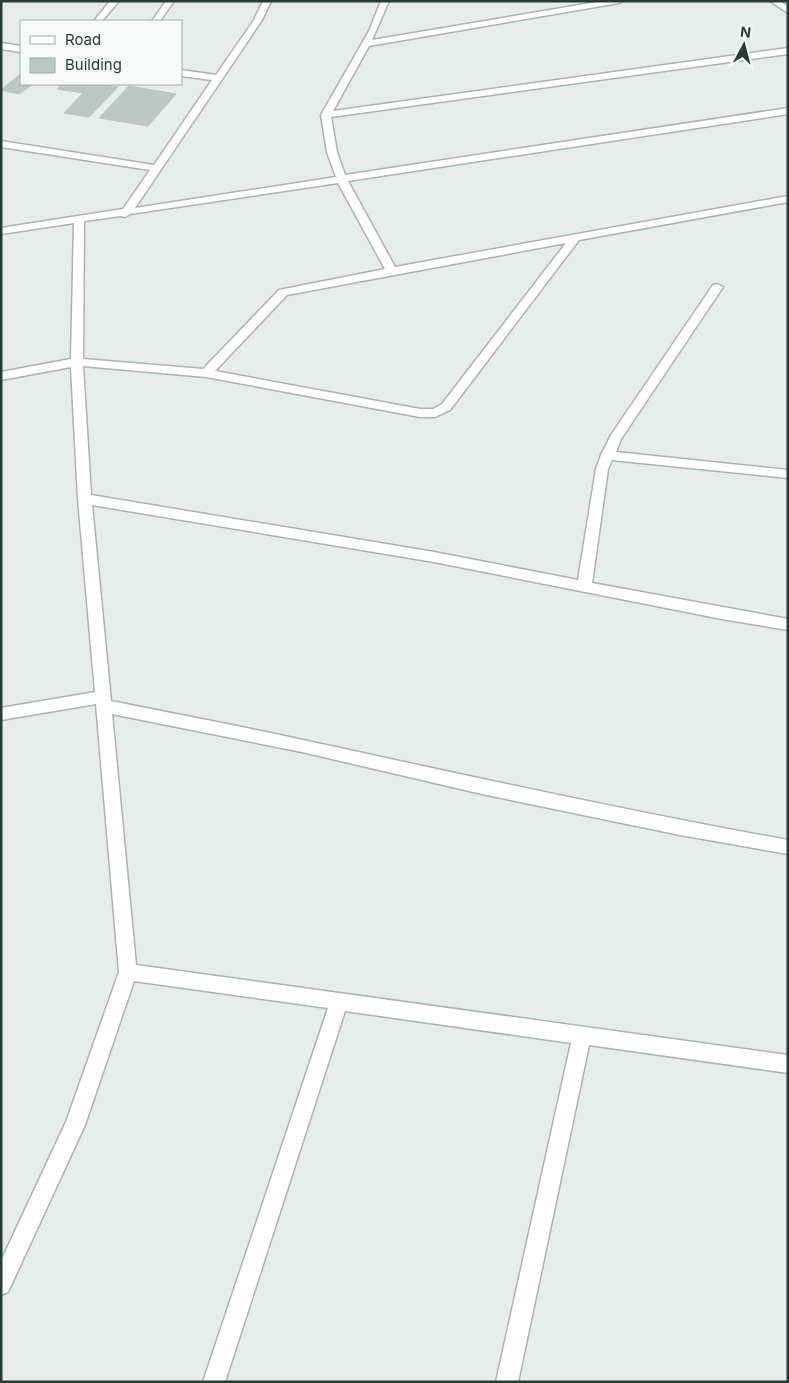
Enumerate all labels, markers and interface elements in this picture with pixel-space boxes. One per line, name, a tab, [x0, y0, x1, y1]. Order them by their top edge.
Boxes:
legend	[20, 20, 182, 85]
north arrow	[719, 20, 769, 70]
text: N	[739, 23, 752, 41]
text: Road	[65, 30, 101, 49]
text: Building	[65, 55, 122, 74]

